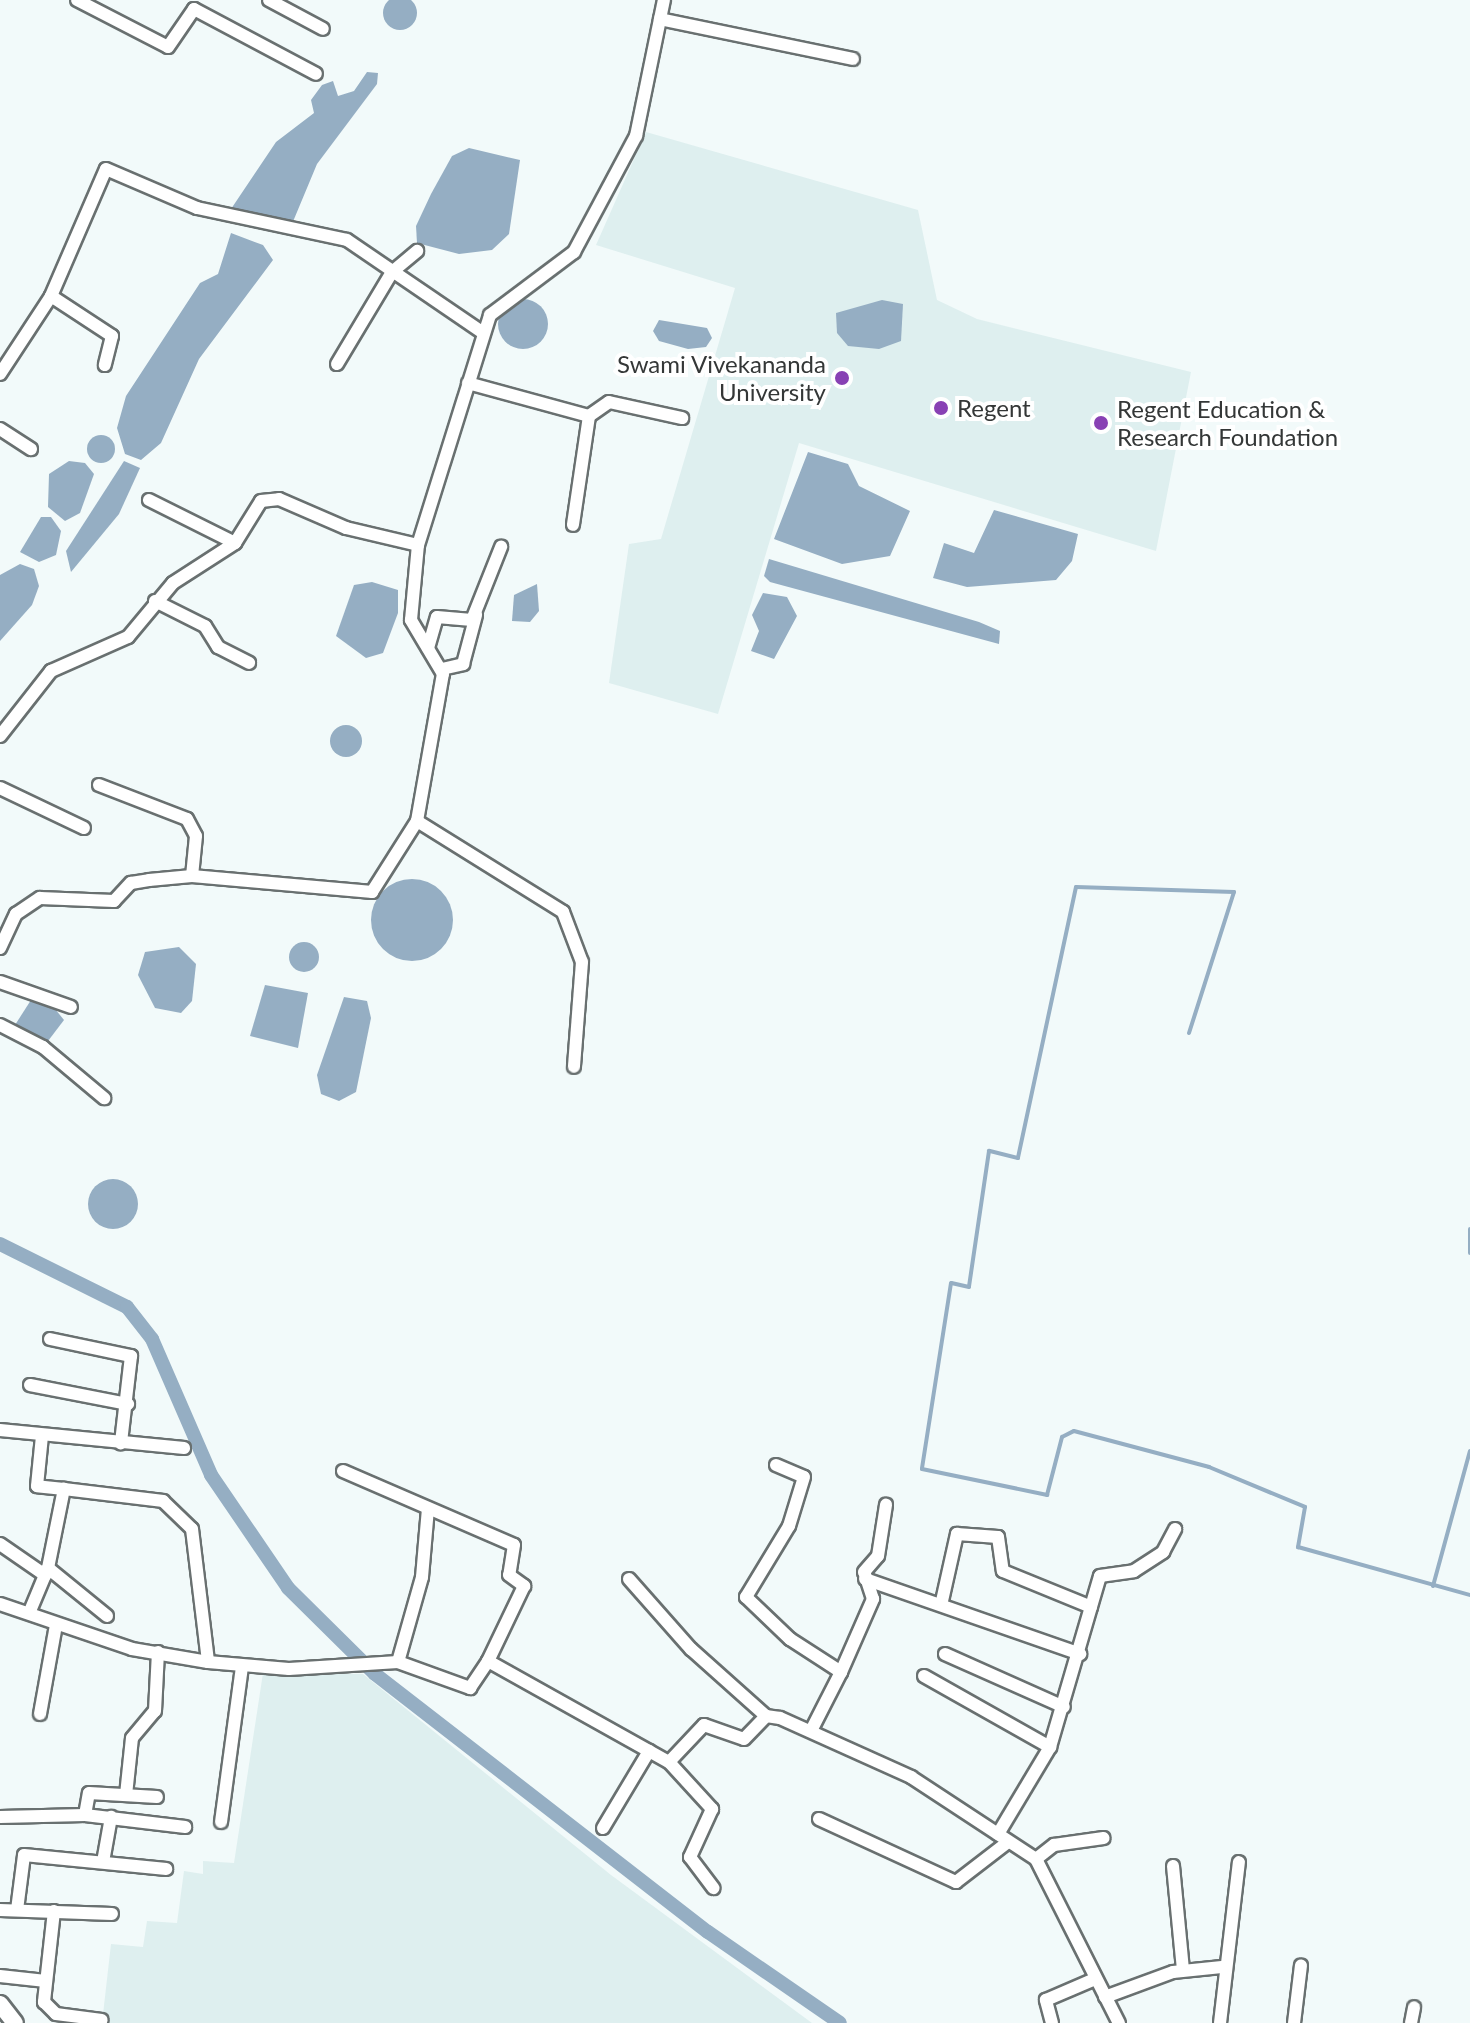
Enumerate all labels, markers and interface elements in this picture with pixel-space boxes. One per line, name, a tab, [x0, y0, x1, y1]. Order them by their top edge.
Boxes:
place label: Swami Vivekananda University	[616, 350, 826, 406]
marker: Swami Vivekananda University	[833, 369, 851, 387]
place label: Regent	[957, 394, 1031, 422]
place label: Regent Education & Research Foundation	[1117, 395, 1338, 451]
marker: Regent	[932, 399, 950, 417]
marker: Regent Education & Research Foundation	[1092, 414, 1110, 432]

